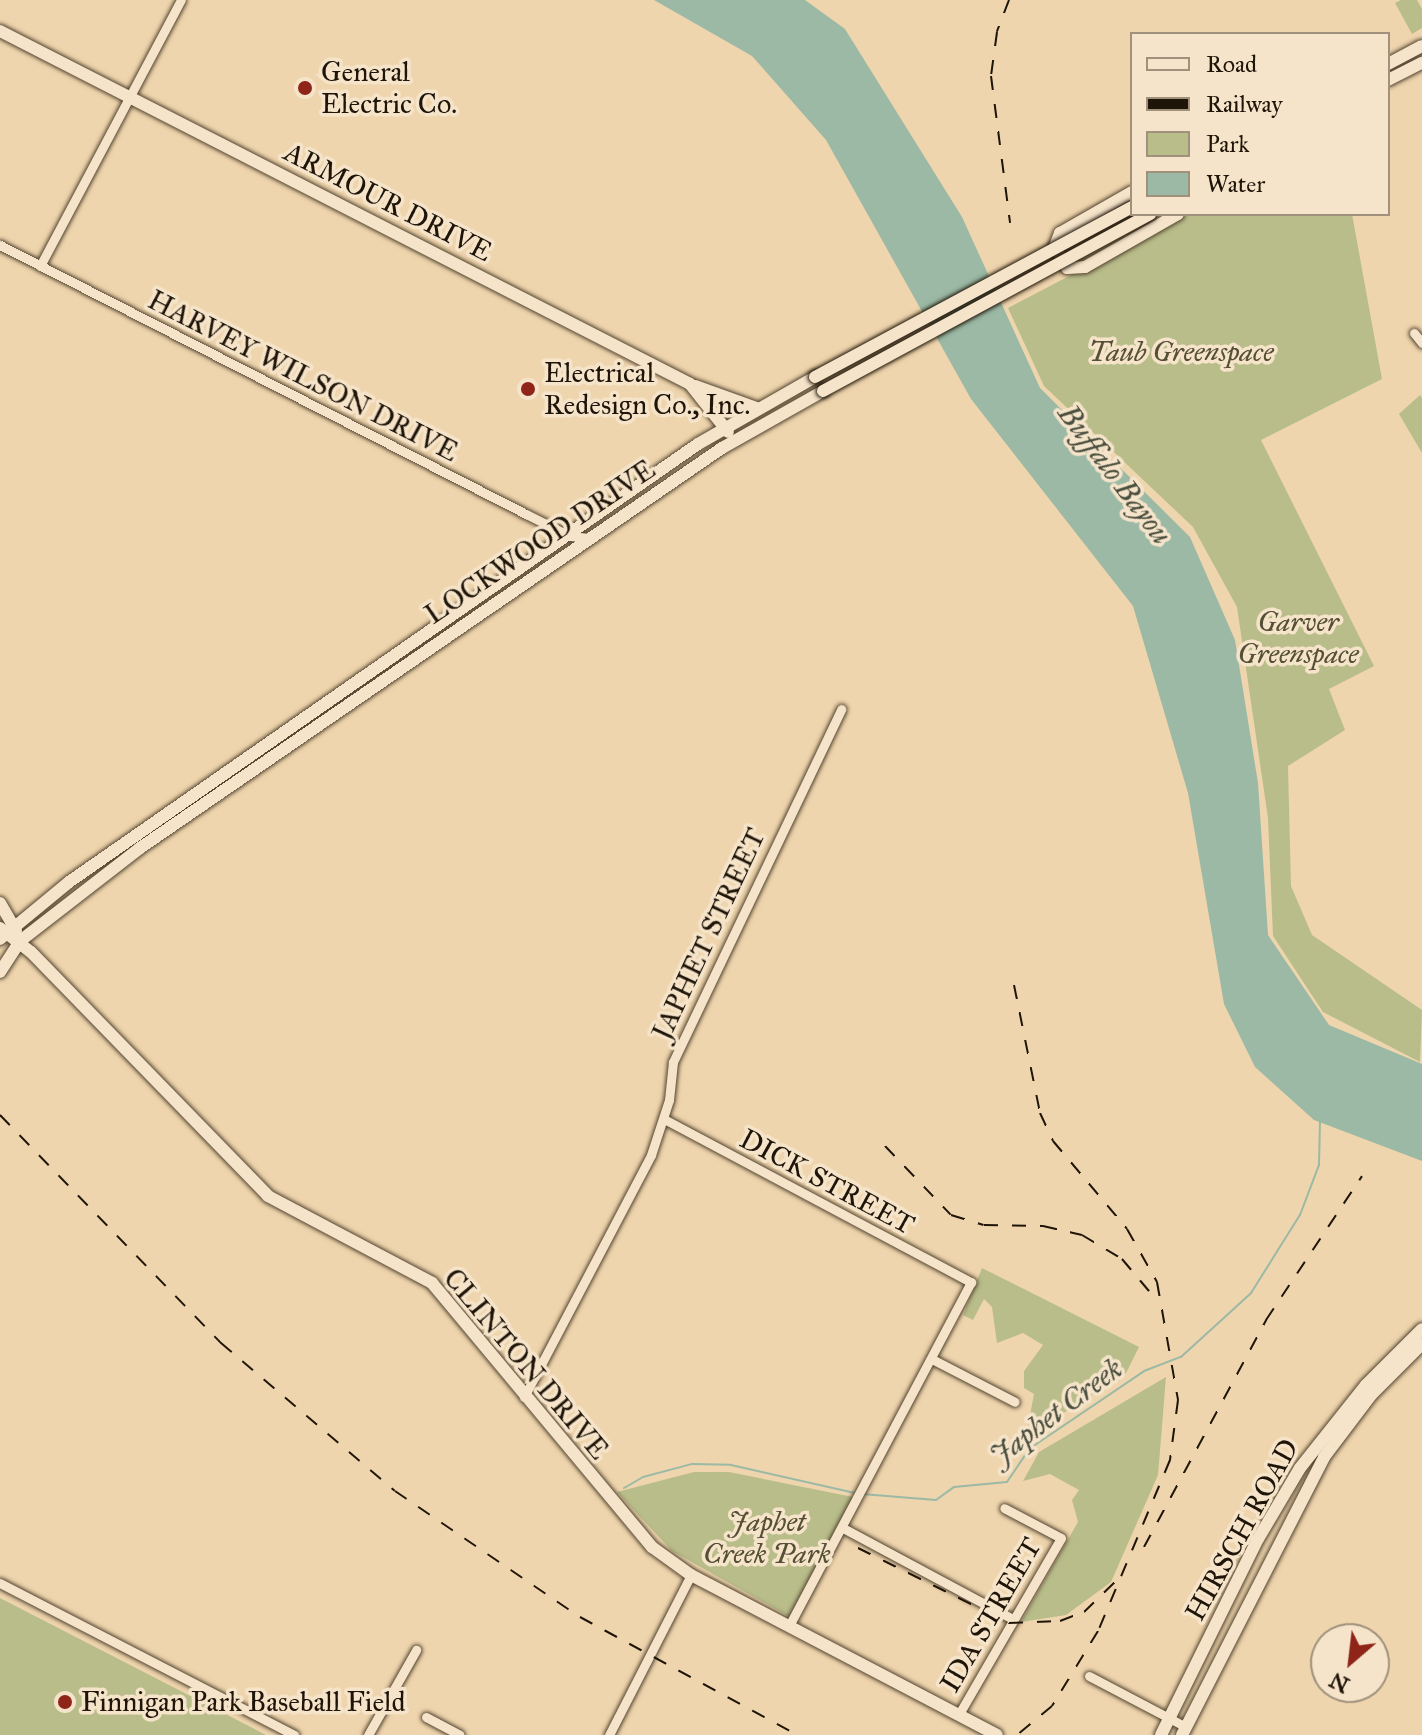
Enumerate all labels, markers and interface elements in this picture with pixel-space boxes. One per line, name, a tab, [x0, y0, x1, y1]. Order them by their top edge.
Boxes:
legend	[1130, 32, 1390, 216]
text: Road	[1206, 49, 1257, 79]
place label: General Electric Co.	[321, 55, 457, 121]
marker: General Electric Co.	[296, 79, 314, 97]
text: Railway	[1206, 89, 1283, 119]
text: Park	[1206, 129, 1249, 159]
street label: ARMOUR DRIVE	[278, 135, 498, 269]
text: Water	[1206, 169, 1265, 199]
street label: HARVEY WILSON DRIVE	[142, 283, 464, 469]
park label: Taub Greenspace	[1088, 335, 1274, 369]
place label: Electrical Redesign Co., Inc.	[544, 356, 750, 422]
marker: Electrical Redesign Co., Inc.	[519, 380, 537, 398]
water label: Buffalo Bayou	[1050, 397, 1180, 551]
street label: LOCKWOOD DRIVE	[419, 452, 661, 632]
park label: Garver Greenspace	[1237, 605, 1359, 671]
street label: JAPHET STREET	[645, 823, 773, 1045]
street label: DICK STREET	[734, 1122, 920, 1242]
street label: CLINTON DRIVE	[436, 1262, 616, 1466]
water label: Japhet Creek	[983, 1350, 1129, 1474]
street label: HIRSCH ROAD	[1178, 1433, 1306, 1627]
park label: Japhet Creek Park	[703, 1505, 831, 1571]
street label: IDA STREET	[933, 1532, 1049, 1698]
north arrow	[1310, 1623, 1390, 1703]
text: N	[1325, 1667, 1354, 1699]
place label: Finnigan Park Baseball Field	[81, 1685, 406, 1719]
marker: Finnigan Park Baseball Field	[56, 1693, 74, 1711]

